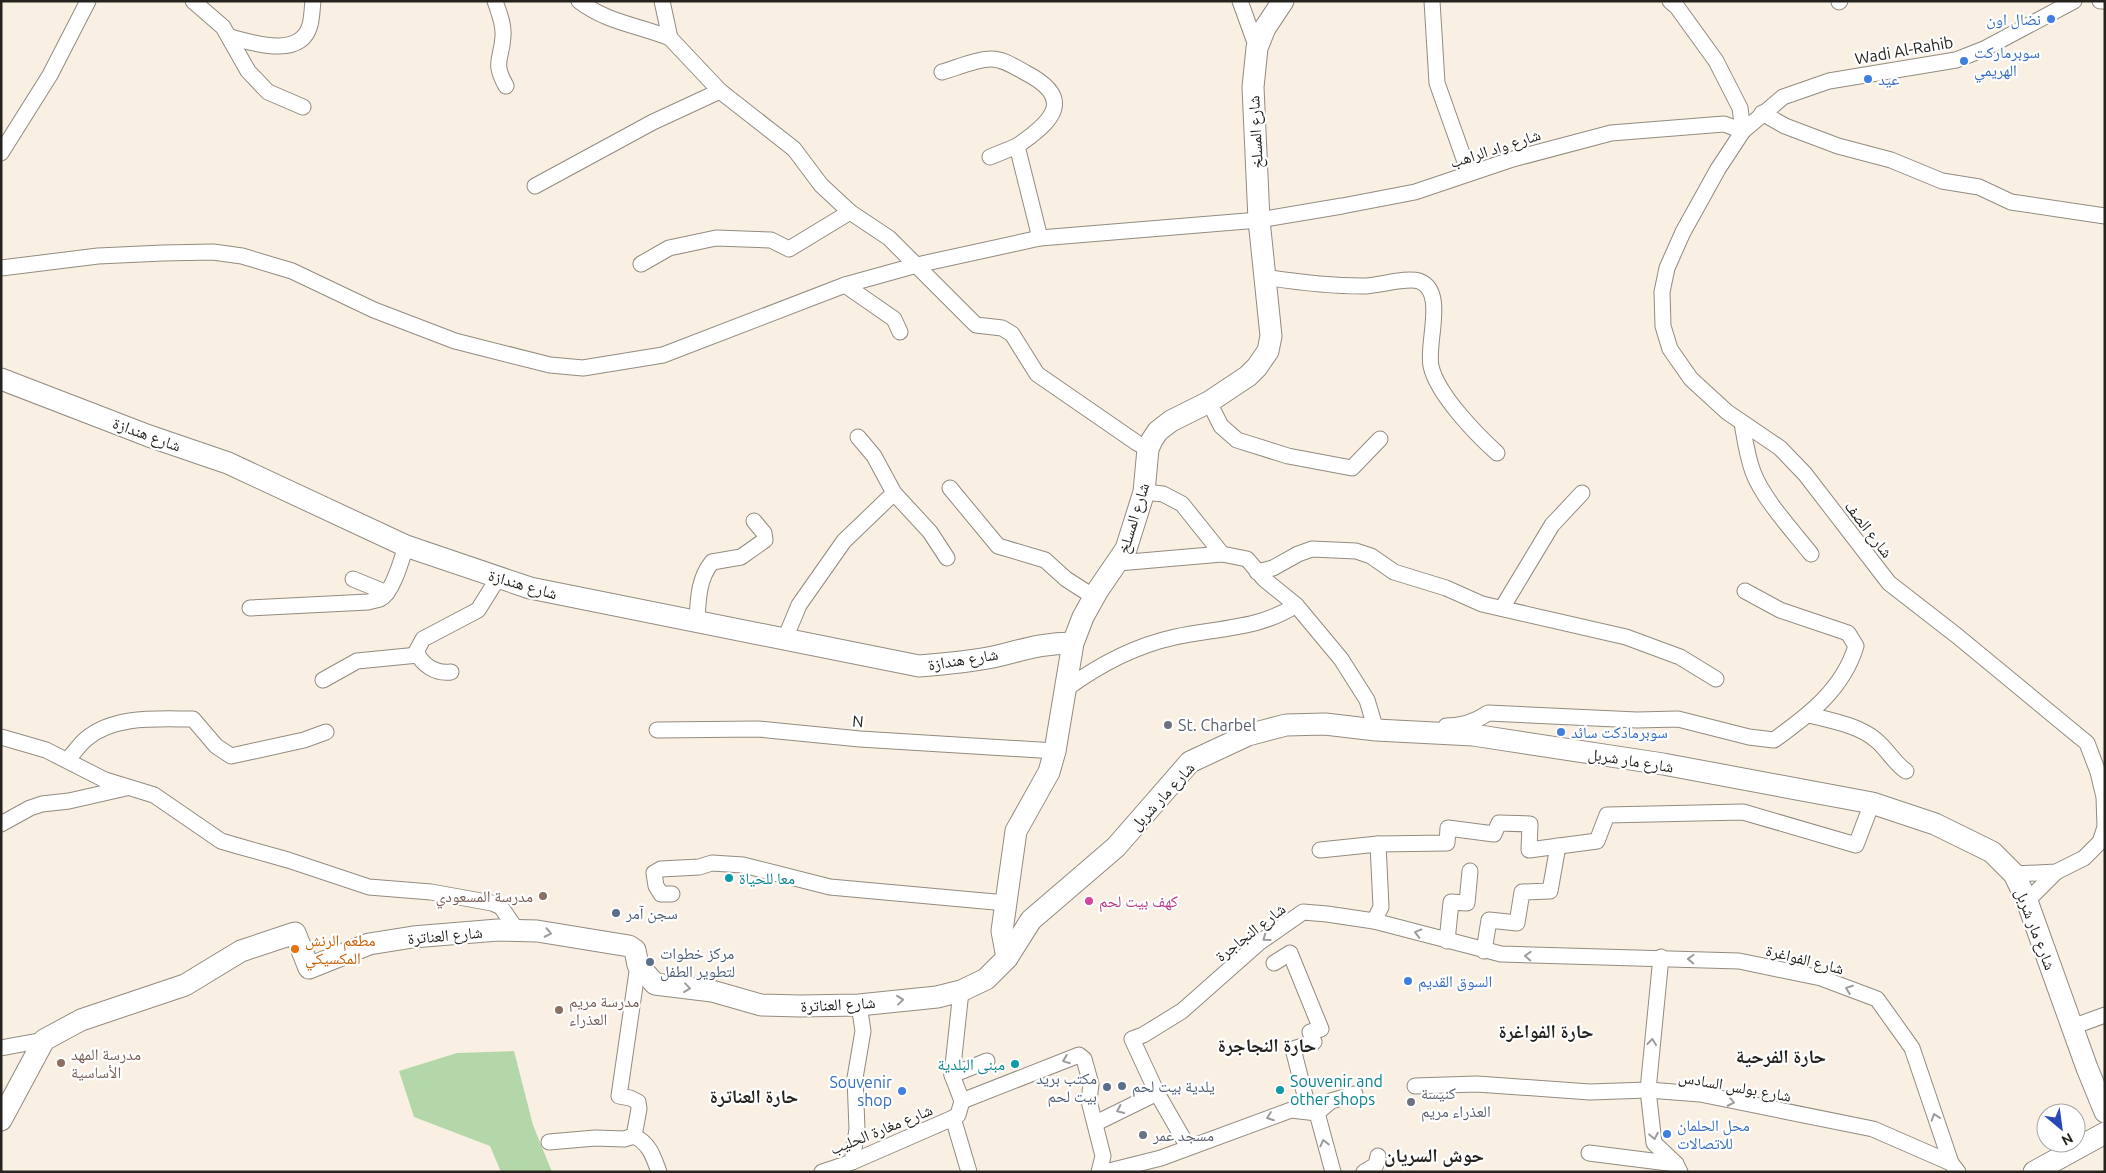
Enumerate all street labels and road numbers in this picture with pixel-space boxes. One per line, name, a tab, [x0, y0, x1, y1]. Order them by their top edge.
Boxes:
street label: Wadi Al-Rahib	[1853, 33, 1955, 67]
street label: شارع المسلخ	[1244, 95, 1268, 169]
street label: شارع واد الراهب	[1447, 125, 1543, 173]
street label: شارع هندازة	[110, 413, 183, 456]
street label: شارع المسلخ	[1114, 480, 1154, 556]
street label: شارع الصف	[1840, 497, 1897, 562]
street label: شارع هندازة	[486, 566, 560, 604]
street label: شارع هندازة	[927, 645, 1000, 675]
street label: N	[852, 712, 864, 730]
street label: شارع مار شربل	[1587, 744, 1675, 778]
street label: شارع مار شربل	[1126, 758, 1199, 835]
street label: شارع مار شربل	[2010, 886, 2060, 973]
street label: شارع النجاجرة	[1211, 899, 1290, 966]
street label: شارع العناترة	[407, 923, 483, 949]
street label: شارع الفواغرة	[1764, 941, 1846, 979]
street label: شارع العناترة	[800, 993, 876, 1017]
street label: شارع بولس السادس	[1677, 1067, 1793, 1107]
street label: شارع مغارة الحليب	[827, 1100, 936, 1160]

